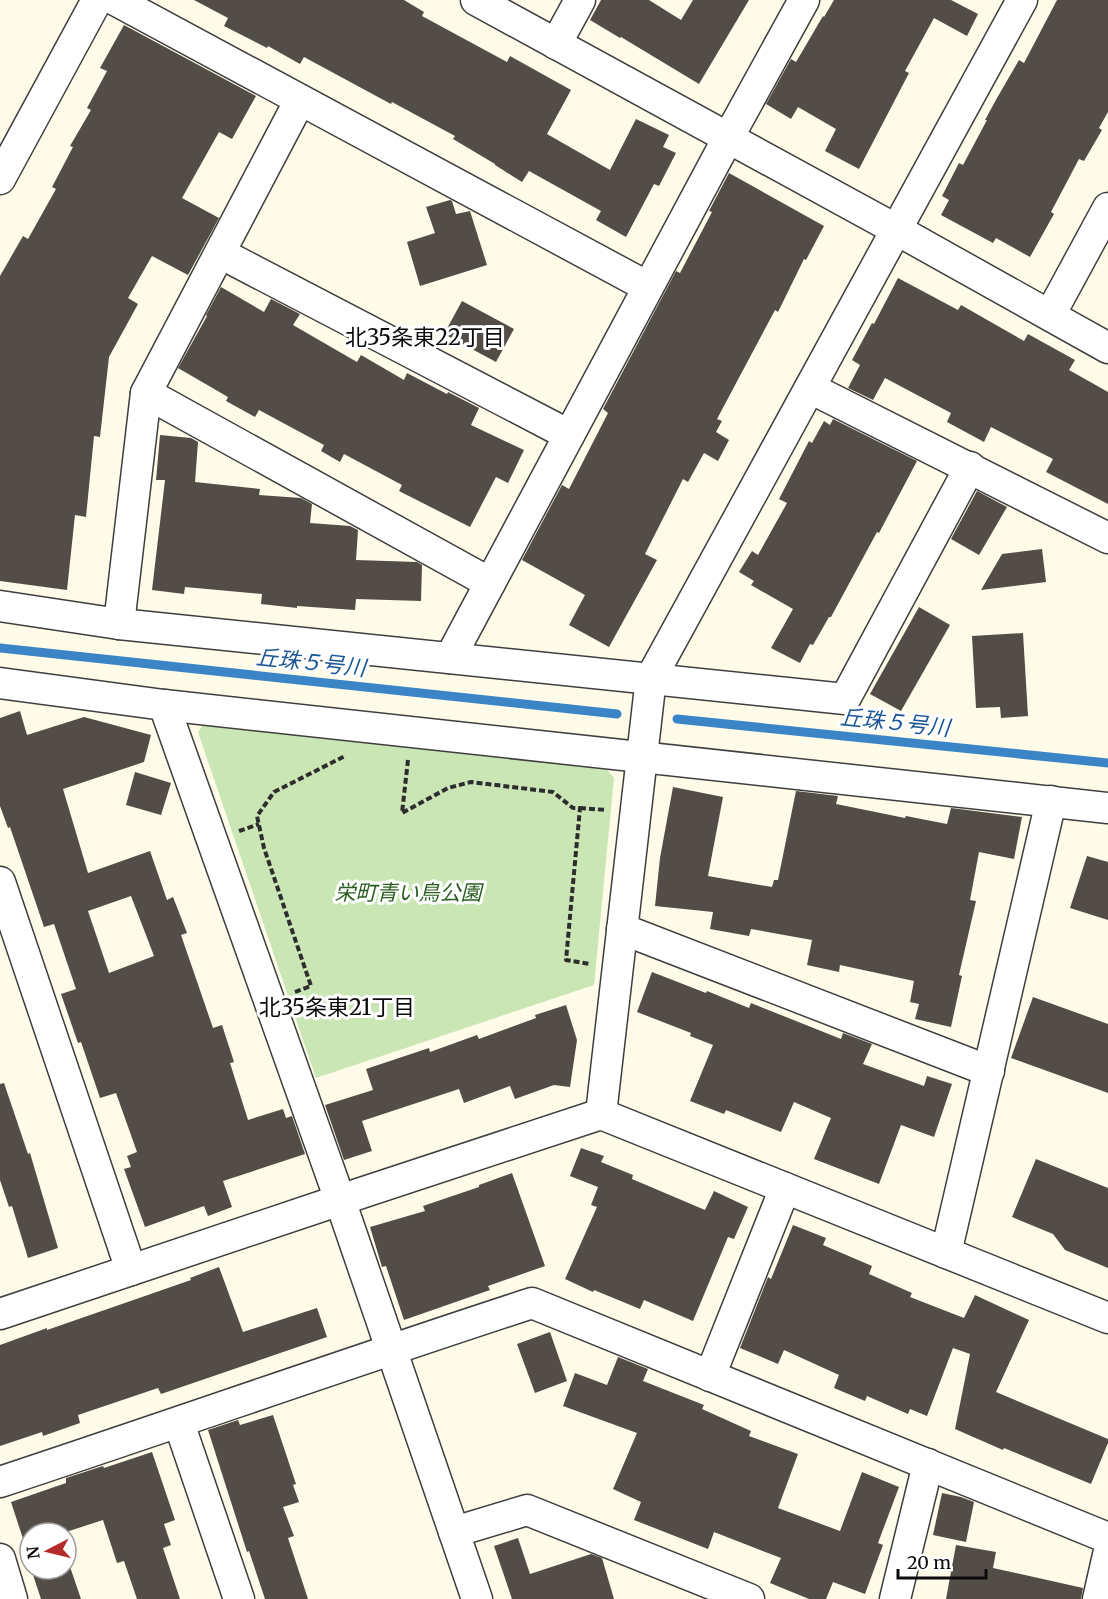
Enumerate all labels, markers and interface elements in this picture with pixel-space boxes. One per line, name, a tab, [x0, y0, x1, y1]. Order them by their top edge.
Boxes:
district label: 北35条東22丁目	[345, 323, 505, 351]
water label: 丘珠５号川	[255, 642, 369, 682]
water label: 丘珠５号川	[839, 702, 953, 742]
park label: 栄町青い鳥公園	[335, 879, 484, 906]
district label: 北35条東21丁目	[259, 993, 415, 1021]
north arrow	[18, 1521, 78, 1581]
scale bar	[898, 1542, 986, 1580]
text: N	[22, 1545, 44, 1560]
text: 20 m	[907, 1551, 951, 1574]

